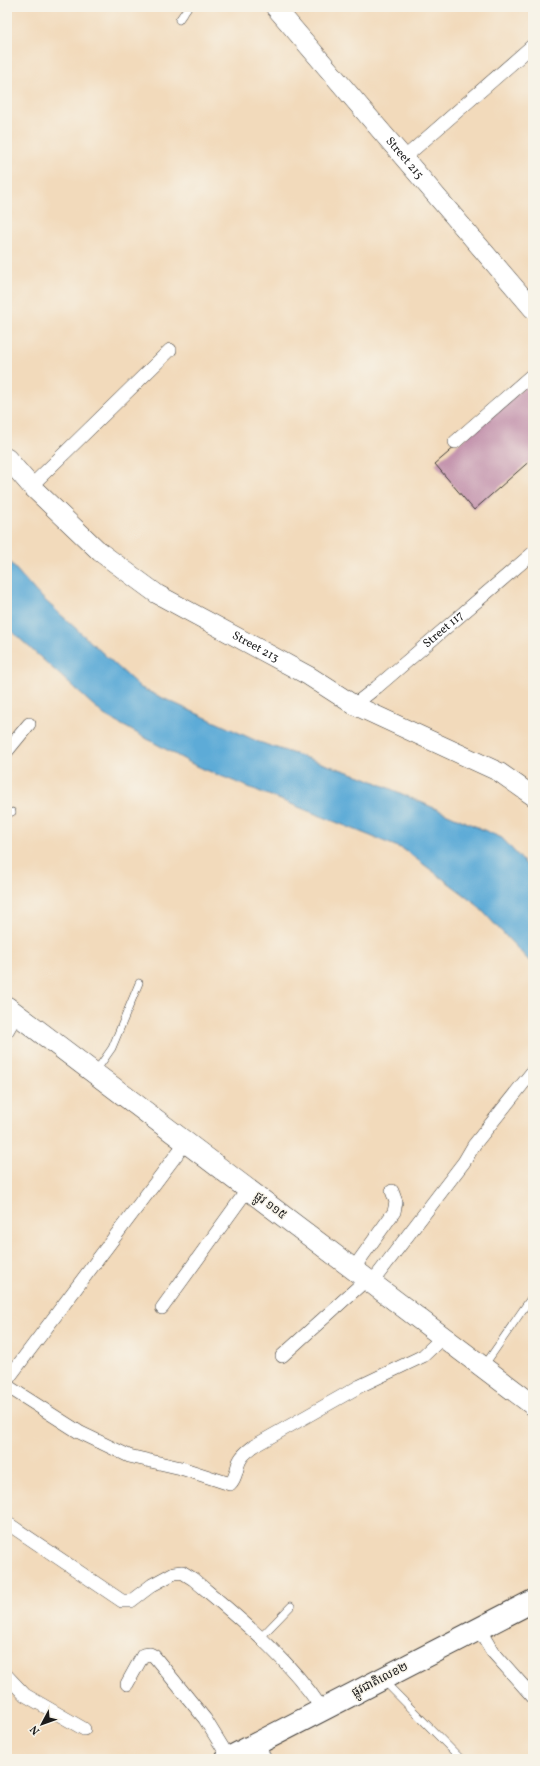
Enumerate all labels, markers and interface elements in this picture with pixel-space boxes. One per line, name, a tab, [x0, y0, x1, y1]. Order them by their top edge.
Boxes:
street label: Street 215	[382, 134, 427, 183]
street label: Street 117	[420, 608, 468, 652]
street label: Street 213	[229, 628, 282, 666]
street label: ផ្លូវ ១១៥	[250, 1189, 290, 1225]
street label: ផ្លូវជាតិលេខ២	[349, 1659, 412, 1702]
north arrow	[22, 1704, 62, 1744]
text: N	[27, 1722, 44, 1738]

